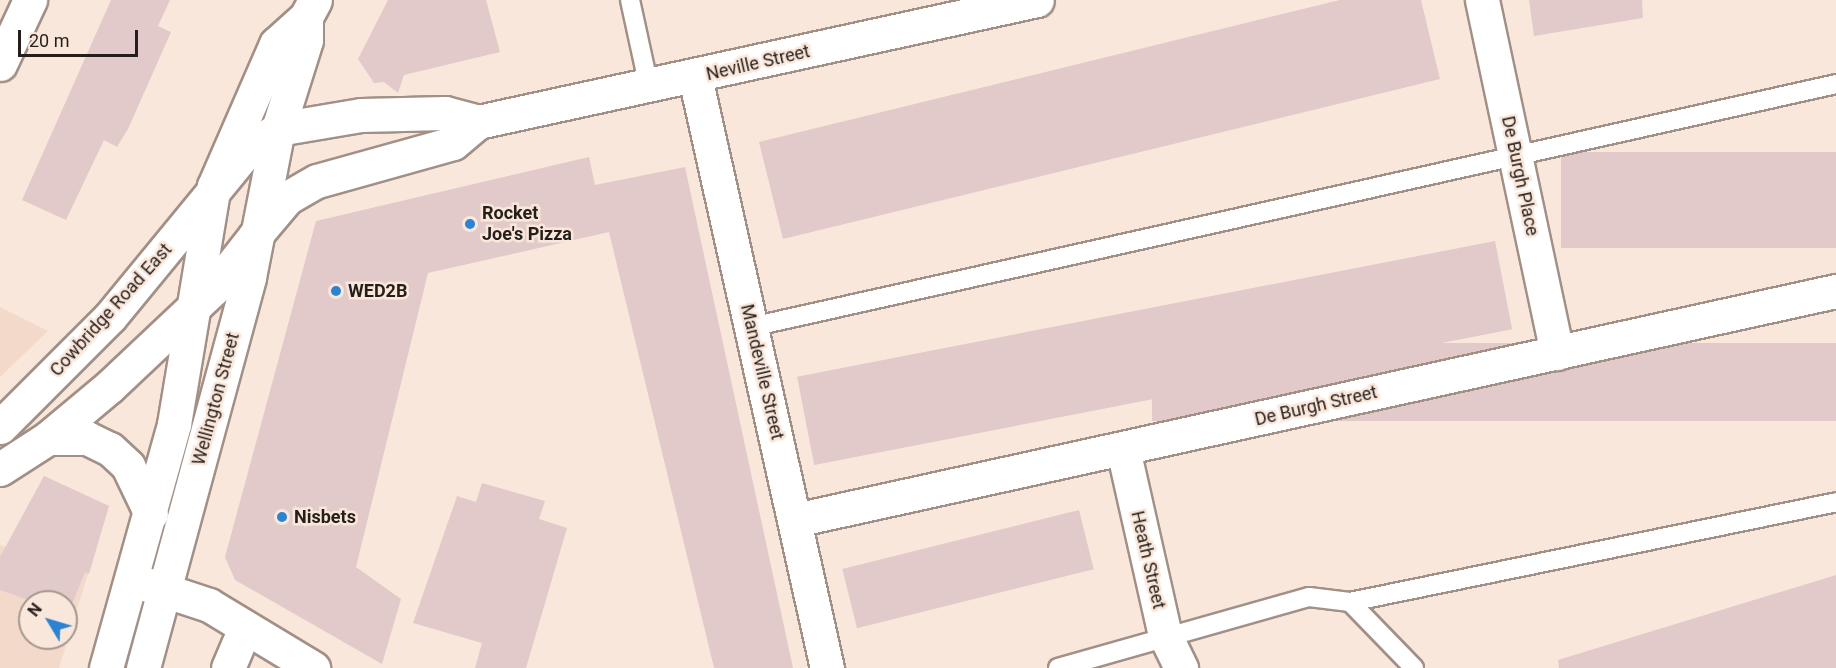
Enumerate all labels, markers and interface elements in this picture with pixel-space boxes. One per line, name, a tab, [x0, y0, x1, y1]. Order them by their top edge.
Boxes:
scale bar	[21, 18, 141, 56]
text: 20 m	[29, 30, 69, 51]
street label: Neville Street	[704, 41, 812, 85]
street label: De Burgh Place	[1497, 114, 1543, 238]
place label: Rocket Joe's Pizza	[482, 203, 572, 246]
marker: Rocket Joe's Pizza	[463, 217, 477, 231]
street label: Cowbridge Road East	[46, 239, 176, 381]
place label: WED2B	[348, 280, 407, 302]
marker: WED2B	[329, 284, 343, 298]
street label: Mandeville Street	[736, 302, 788, 442]
street label: Wellington Street	[188, 330, 244, 468]
street label: De Burgh Street	[1253, 381, 1379, 431]
place label: Nisbets	[294, 506, 356, 528]
street label: Heath Street	[1126, 509, 1170, 611]
marker: Nisbets	[275, 510, 289, 524]
north arrow	[18, 590, 78, 650]
text: N	[24, 600, 46, 620]

